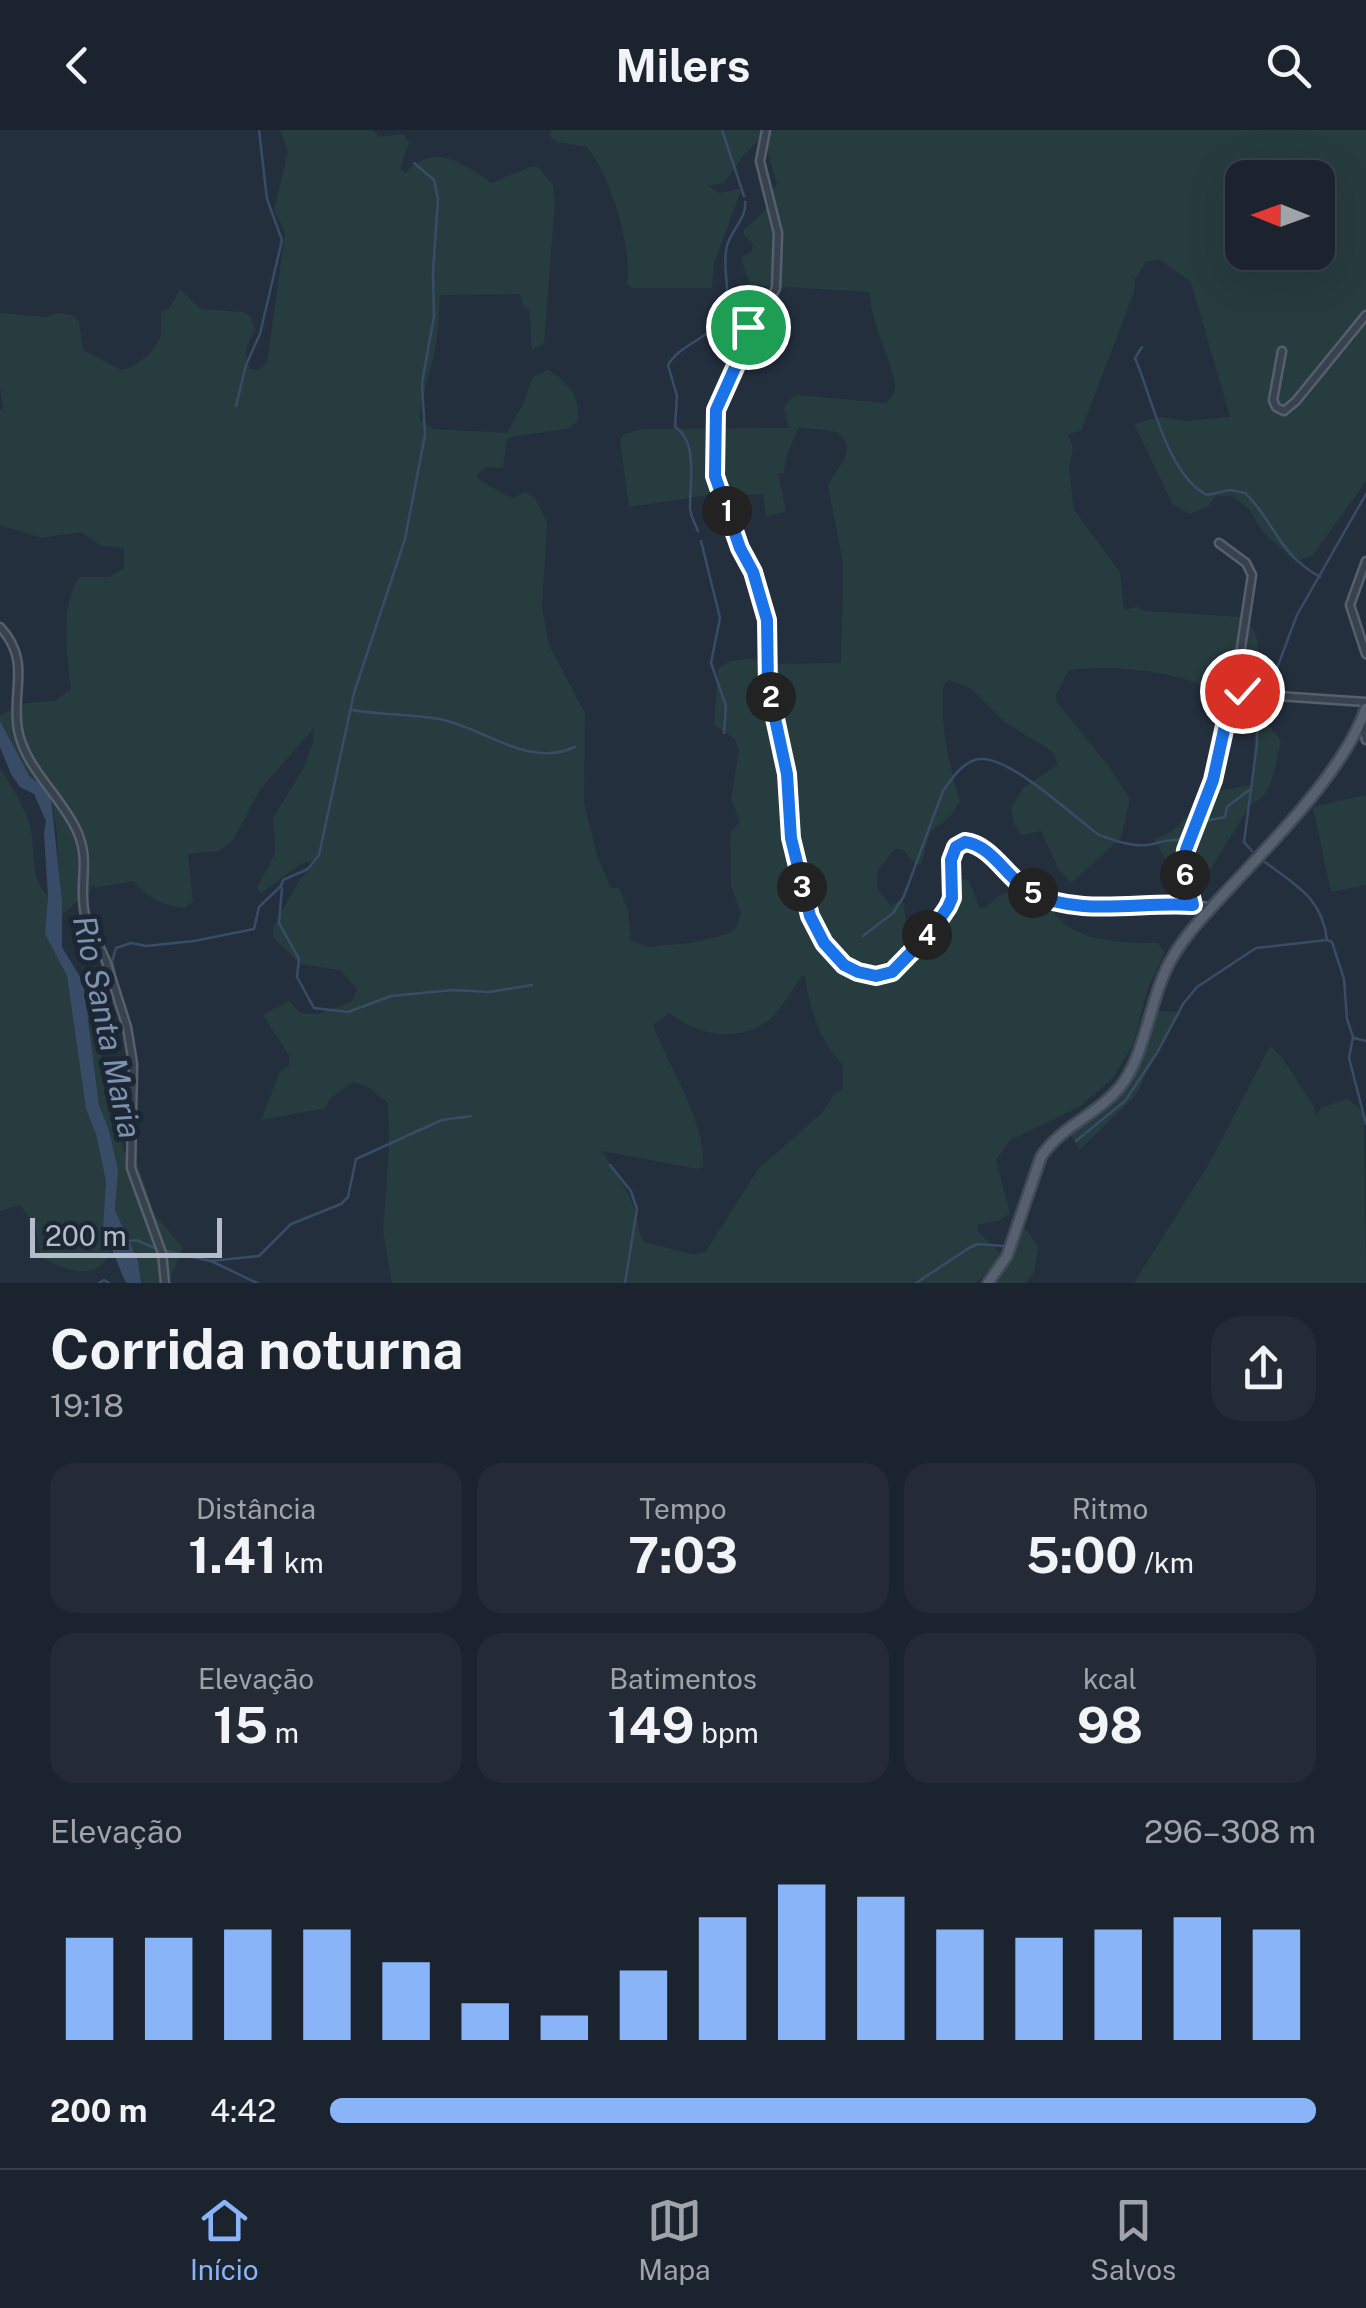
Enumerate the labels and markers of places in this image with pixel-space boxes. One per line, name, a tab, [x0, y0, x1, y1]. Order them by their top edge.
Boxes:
pin	[706, 285, 791, 370]
pin: 1	[702, 486, 752, 536]
pin	[1200, 649, 1285, 734]
pin: 2	[746, 672, 796, 722]
pin: 6	[1160, 850, 1210, 900]
pin: 3	[777, 862, 827, 912]
pin: 5	[1008, 868, 1058, 918]
pin: 4	[902, 910, 952, 960]

